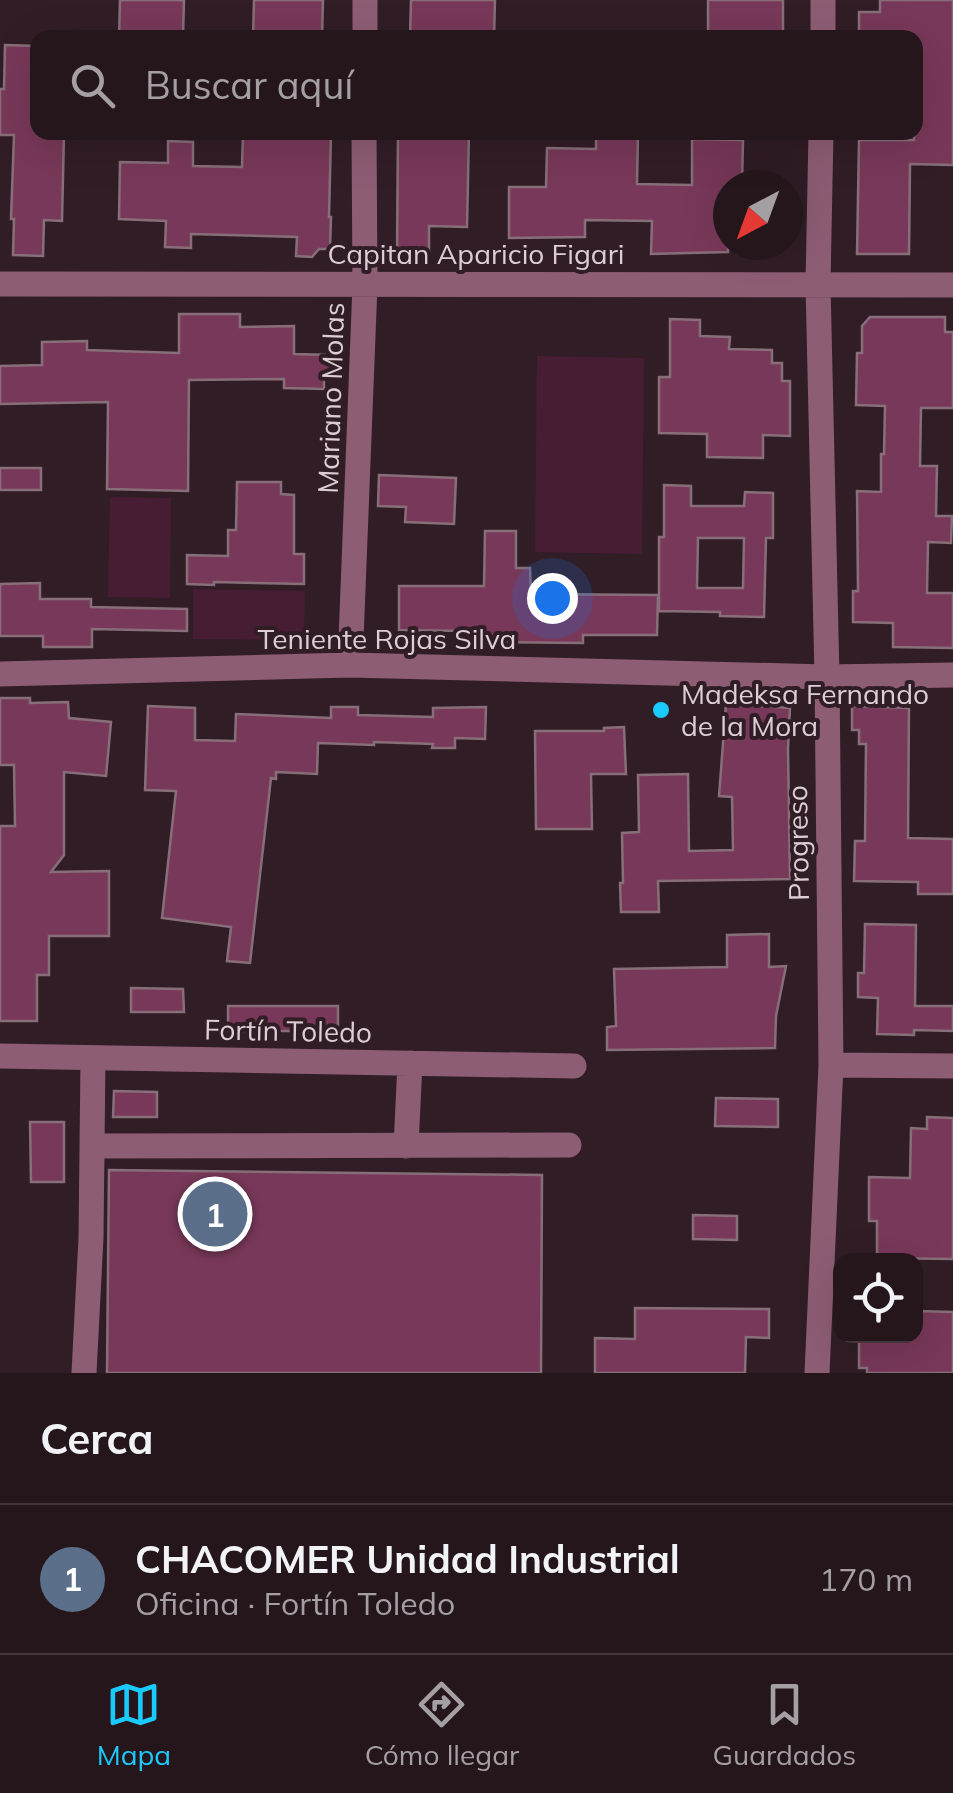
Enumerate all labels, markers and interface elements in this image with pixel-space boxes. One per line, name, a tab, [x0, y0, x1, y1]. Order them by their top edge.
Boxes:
search box	[30, 30, 923, 140]
icon: search	[65, 58, 120, 113]
text: Buscar aquí	[145, 61, 353, 109]
north arrow	[713, 170, 803, 260]
street label: Capitan Aparicio Figari	[327, 236, 625, 271]
street label: Mariano Molas	[310, 302, 351, 494]
your location	[527, 573, 578, 624]
street label: Teniente Rojas Silva	[258, 621, 516, 656]
place label: Madeksa Fernando de la Mora	[681, 676, 929, 743]
marker: Madeksa Fernando de la Mora	[650, 699, 672, 721]
street label: Progreso	[779, 785, 816, 901]
street label: Fortín Toledo	[204, 1012, 372, 1049]
pin: 1	[182, 1176, 248, 1252]
map controls	[833, 1253, 923, 1343]
button: locate	[833, 1253, 923, 1343]
text: Cerca	[40, 1412, 154, 1465]
text: CHACOMER Unidad Industrial	[135, 1535, 680, 1583]
text: 1	[63, 1559, 82, 1599]
text: 170 m	[819, 1559, 913, 1599]
text: Oficina · Fortín Toledo	[135, 1583, 455, 1623]
tab: Mapa	[97, 1677, 171, 1772]
tab: Cómo llegar	[365, 1677, 519, 1772]
tab: Guardados	[713, 1677, 856, 1772]

